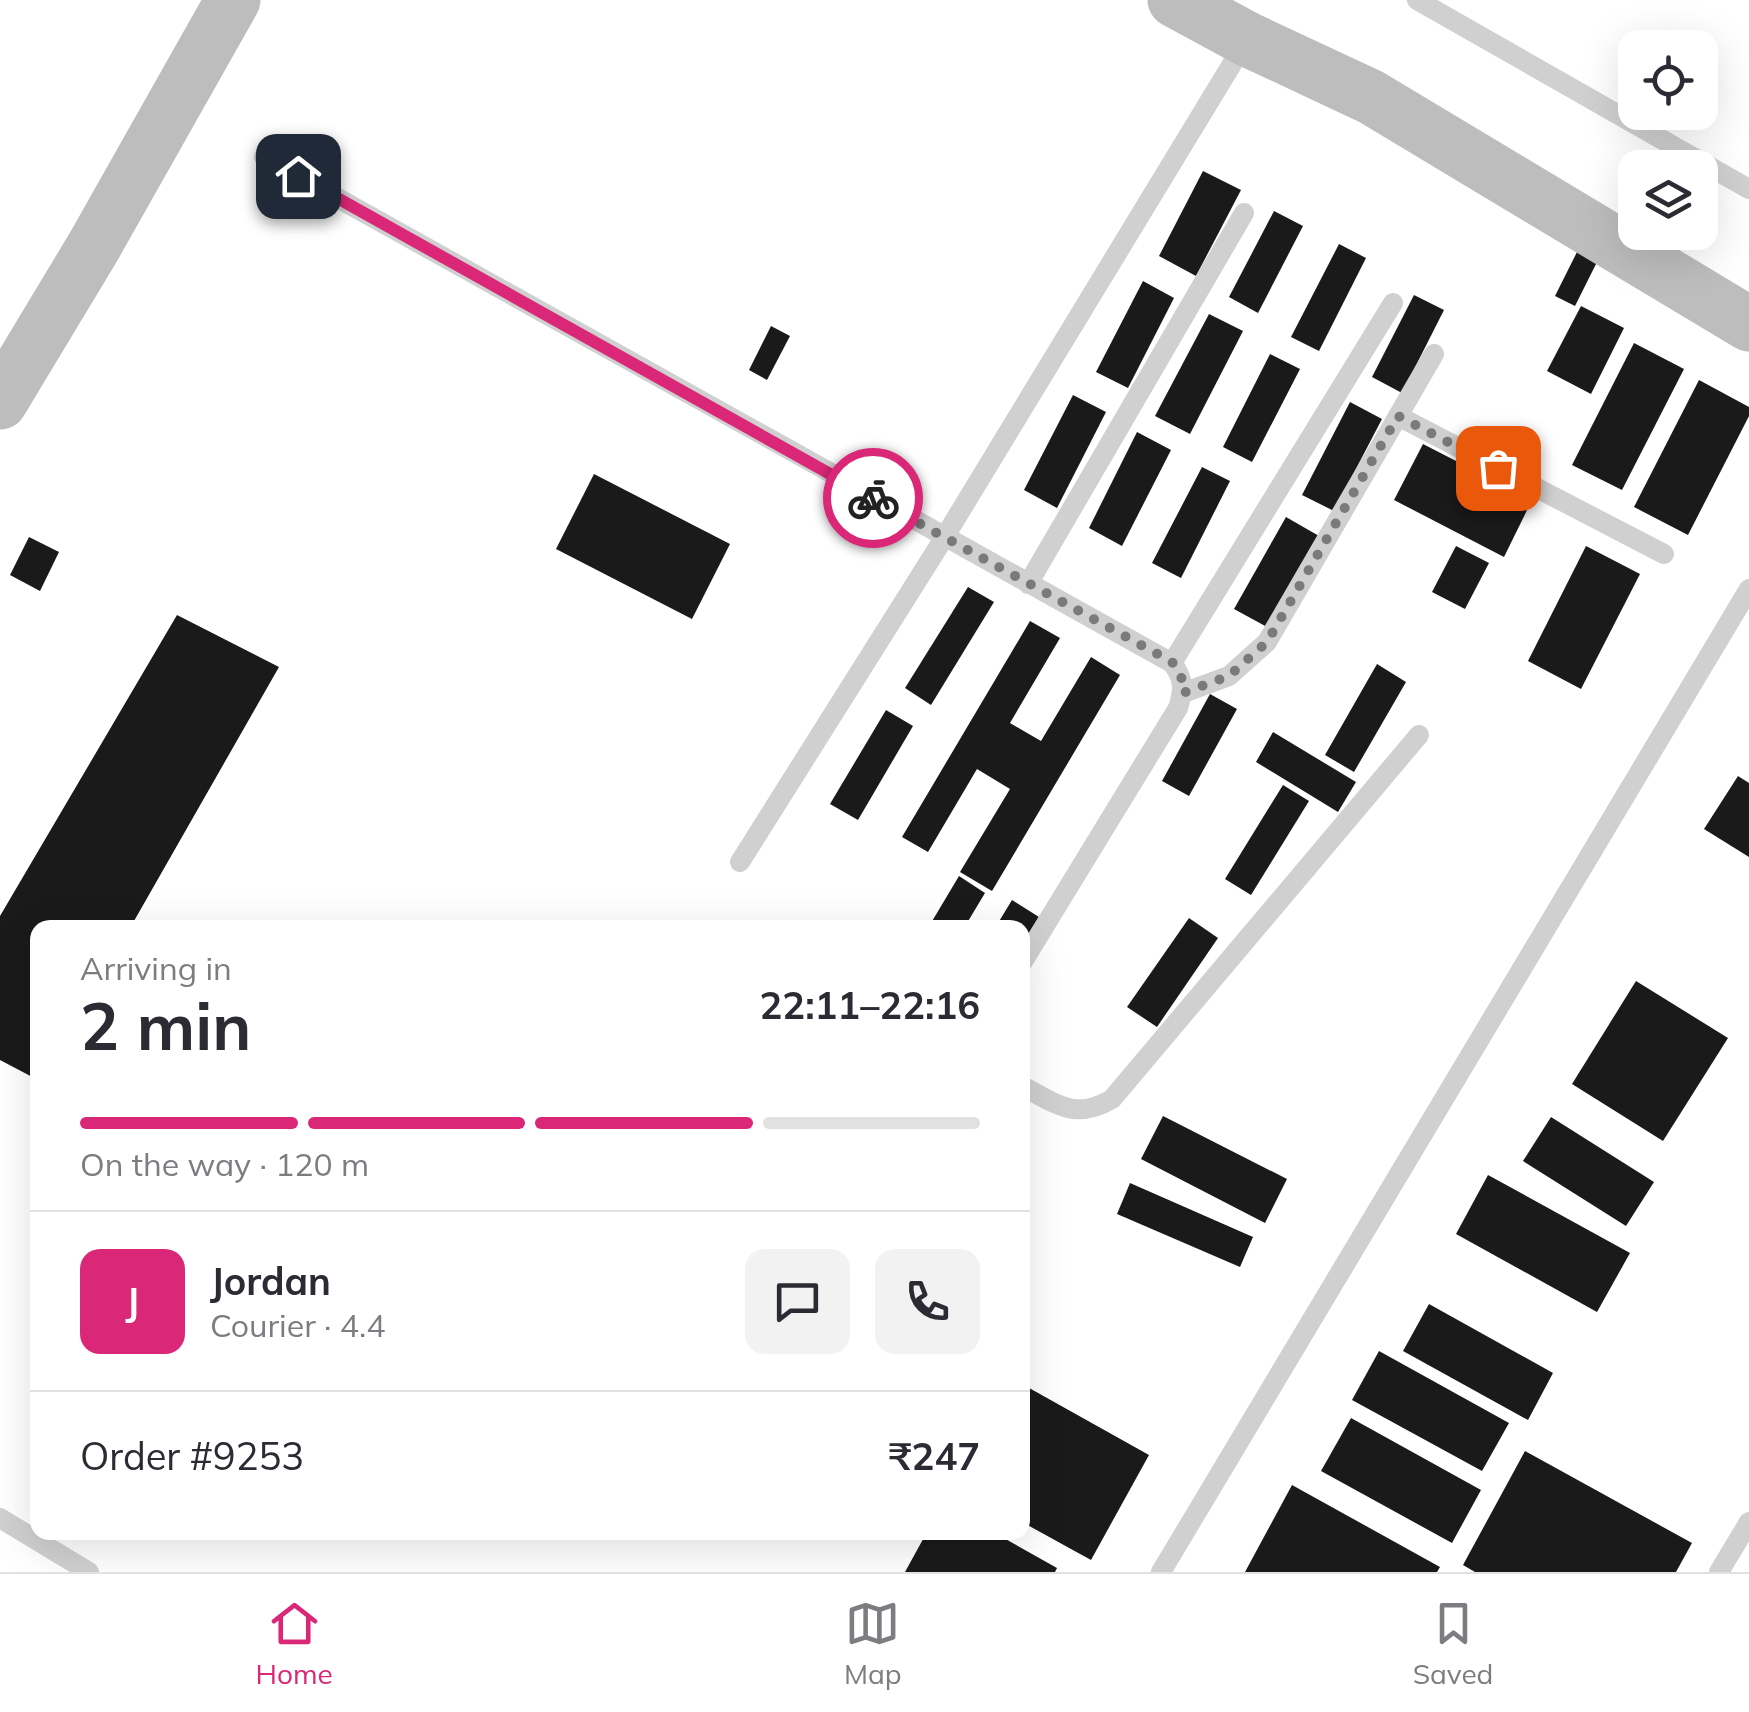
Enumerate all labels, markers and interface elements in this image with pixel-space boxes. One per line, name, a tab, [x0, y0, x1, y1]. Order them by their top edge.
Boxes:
map controls	[1618, 30, 1718, 250]
button: locate	[1618, 30, 1718, 130]
pin	[256, 134, 341, 219]
icon: home	[271, 149, 326, 204]
button: layers	[1618, 150, 1718, 250]
pin	[1456, 426, 1541, 511]
icon: bag	[1471, 441, 1526, 496]
courier	[823, 448, 923, 548]
icon: bike	[846, 471, 901, 526]
text: Arriving in	[80, 948, 232, 988]
text: 22:11–22:16	[760, 981, 980, 1029]
text: 2 min	[80, 985, 251, 1066]
text: On the way · 120 m	[80, 1144, 369, 1184]
button: chat	[745, 1249, 850, 1354]
button: phone	[875, 1249, 980, 1354]
text: Jordan	[210, 1257, 331, 1305]
text: J	[126, 1277, 139, 1325]
text: Courier · 4.4	[210, 1305, 386, 1345]
text: Order #9253	[80, 1432, 304, 1480]
text: ₹247	[889, 1432, 980, 1480]
tab: Home	[256, 1596, 333, 1691]
tab: Map	[844, 1596, 902, 1691]
tab: Saved	[1413, 1596, 1493, 1691]

